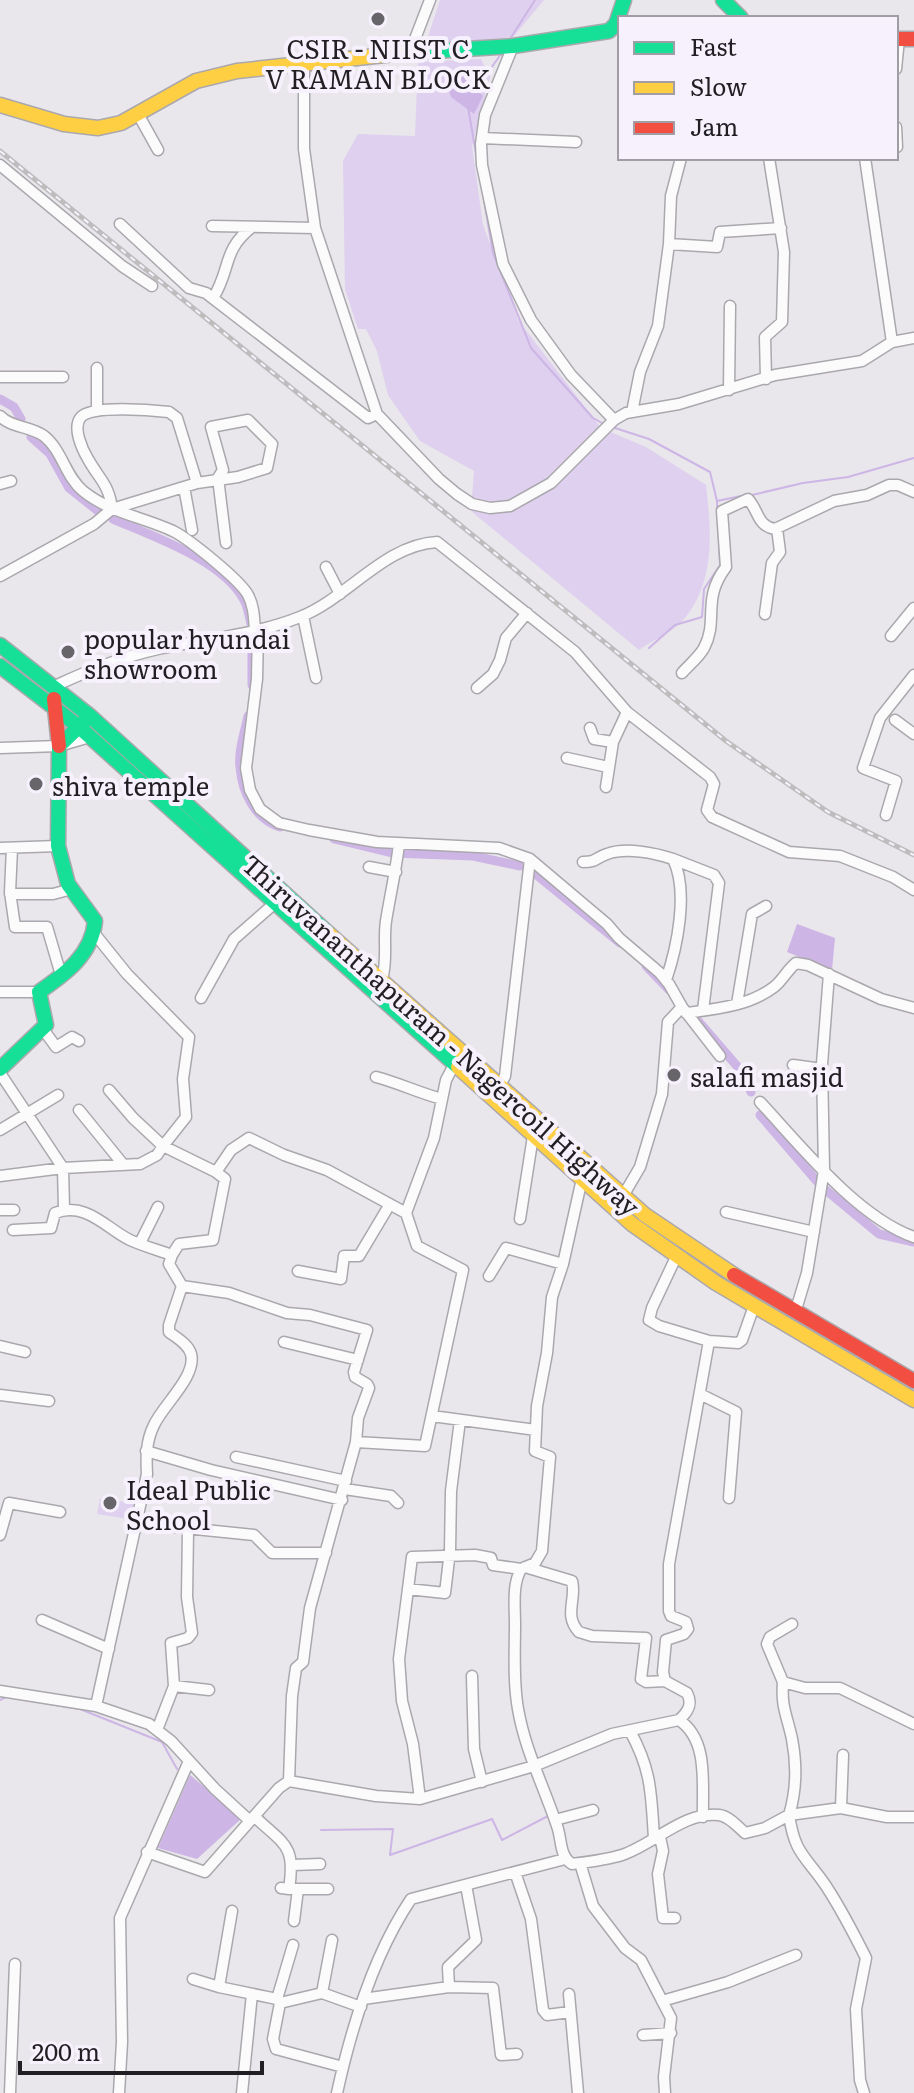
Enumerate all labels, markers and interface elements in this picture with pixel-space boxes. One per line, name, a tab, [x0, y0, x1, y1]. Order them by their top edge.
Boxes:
marker: CSIR - NIIST C V RAMAN BLOCK	[369, 10, 387, 28]
legend	[618, 16, 898, 160]
place label: CSIR - NIIST C V RAMAN BLOCK	[265, 28, 491, 97]
text: Fast	[690, 28, 737, 63]
text: Slow	[690, 68, 747, 103]
text: Jam	[690, 108, 738, 143]
place label: popular hyundai showroom	[84, 618, 291, 687]
marker: popular hyundai showroom	[59, 643, 77, 661]
place label: shiva temple	[52, 765, 209, 804]
marker: shiva temple	[27, 775, 45, 793]
street label: Thiruvananthapuram - Nagercoil Highway	[234, 844, 650, 1224]
place label: salafi masjid	[690, 1056, 844, 1095]
marker: salafi masjid	[665, 1066, 683, 1084]
place label: Ideal Public School	[126, 1469, 271, 1538]
marker: Ideal Public School	[101, 1494, 119, 1512]
scale bar	[20, 2025, 262, 2075]
text: 200 m	[32, 2033, 100, 2068]

